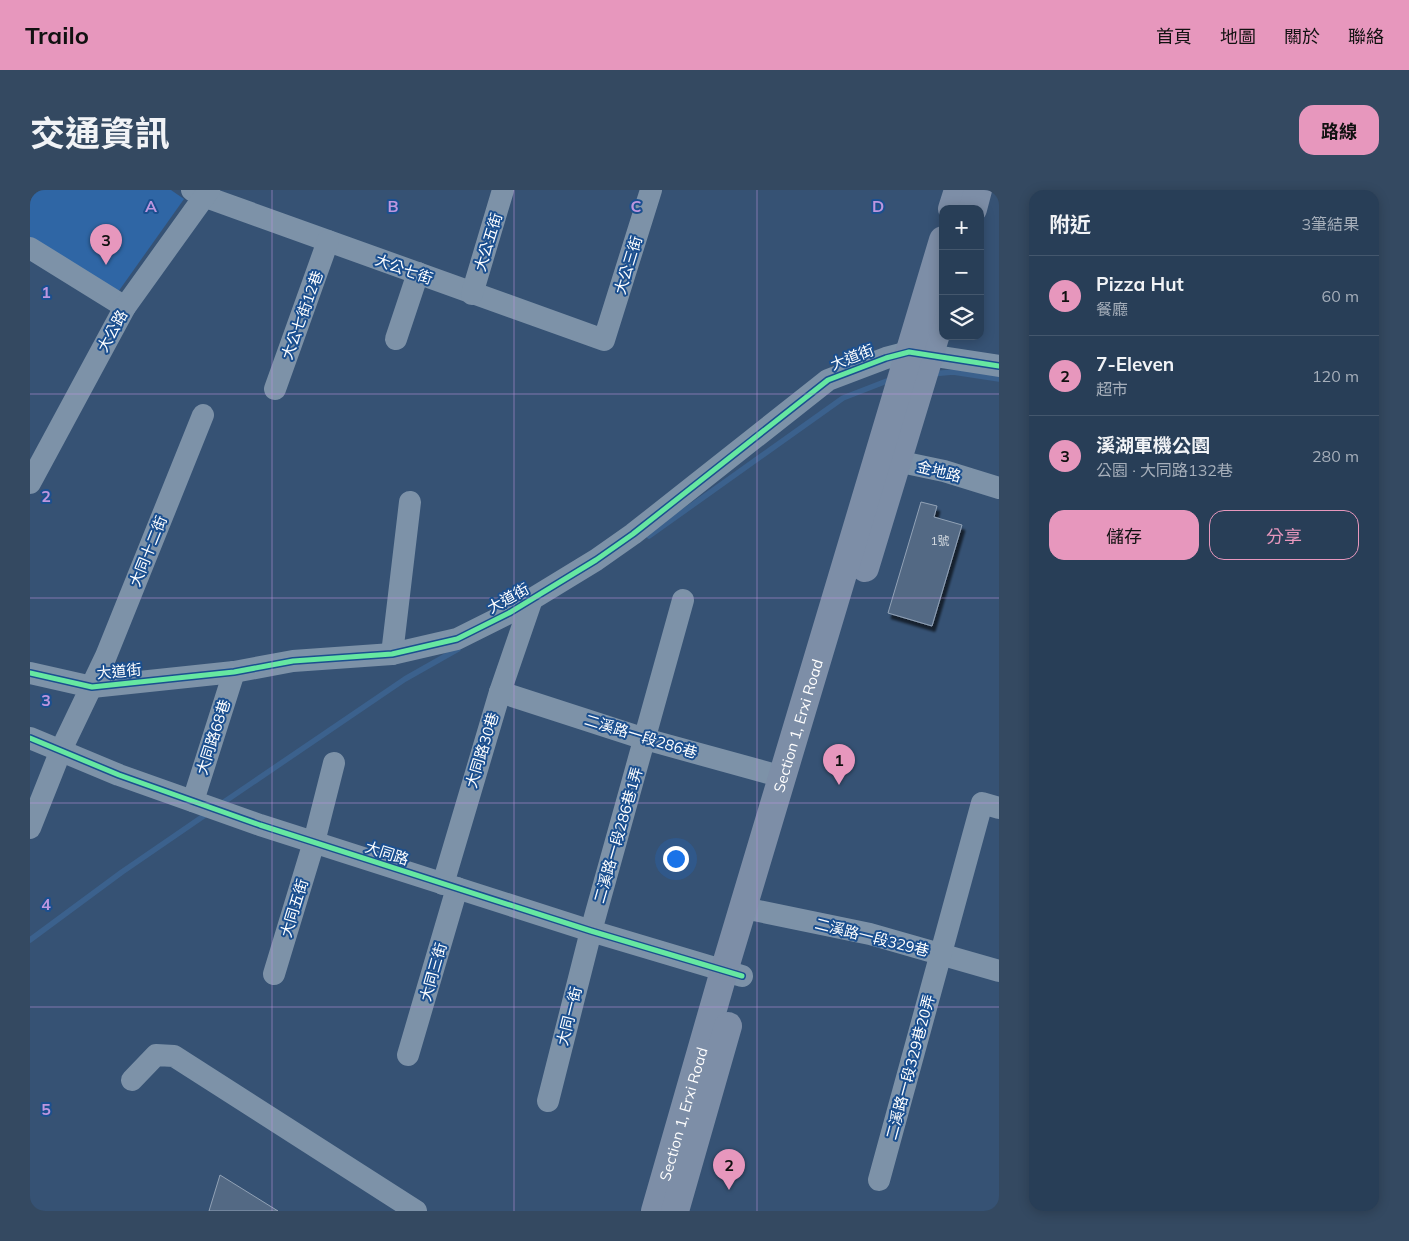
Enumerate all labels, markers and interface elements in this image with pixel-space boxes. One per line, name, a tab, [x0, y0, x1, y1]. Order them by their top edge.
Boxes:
text: Trailo	[25, 20, 89, 50]
text: 首頁	[1156, 25, 1192, 48]
text: 地圖	[1220, 25, 1256, 48]
text: 關於	[1284, 25, 1320, 48]
text: 聯絡	[1348, 25, 1384, 48]
button: 路線	[1299, 105, 1379, 155]
text: 交通資訊	[30, 111, 170, 155]
text: A	[145, 196, 157, 216]
text: B	[387, 196, 399, 216]
text: C	[631, 196, 642, 216]
text: D	[872, 196, 884, 216]
map controls	[939, 205, 984, 340]
button: +	[939, 205, 984, 250]
street label: 大公五街	[470, 211, 506, 273]
text: 附近	[1049, 211, 1091, 237]
text: 3筆結果	[1301, 214, 1359, 234]
pin: 3	[90, 224, 122, 265]
street label: 大公三街	[610, 234, 646, 296]
street label: 大公七街	[373, 250, 435, 288]
button: −	[939, 250, 984, 295]
street label: 大公七街12巷	[277, 268, 327, 362]
text: Pizza Hut	[1096, 272, 1184, 296]
text: 1	[41, 282, 51, 302]
text: 1	[1060, 286, 1070, 306]
text: 60 m	[1322, 286, 1359, 306]
button: layers	[939, 295, 984, 340]
text: 餐廳	[1096, 299, 1128, 319]
street label: 大公路	[93, 307, 131, 355]
street label: 大道街	[828, 340, 876, 374]
text: 7-Eleven	[1096, 352, 1174, 376]
text: 2	[1060, 366, 1070, 386]
text: 120 m	[1312, 366, 1359, 386]
text: 超市	[1096, 379, 1128, 399]
text: 溪湖軍機公園	[1096, 433, 1210, 457]
text: 3	[1060, 446, 1070, 466]
text: 280 m	[1312, 446, 1359, 466]
street label: 金地路	[915, 456, 963, 486]
text: 公園 · 大同路132巷	[1096, 460, 1233, 480]
text: 2	[41, 486, 51, 506]
button: 儲存	[1049, 510, 1199, 560]
button: 分享	[1209, 510, 1359, 560]
street label: 大同十二街	[125, 513, 171, 589]
house number: 1號	[930, 533, 950, 548]
street label: 大道街	[484, 579, 532, 617]
street label: Section 1, Erxi Road	[769, 657, 826, 794]
street label: 大道街	[96, 660, 142, 682]
text: 3	[41, 690, 51, 710]
street label: 大同路68巷	[192, 697, 234, 777]
street label: 大同路30巷	[462, 710, 502, 790]
street label: 二溪路一段286巷	[582, 710, 700, 762]
pin: 1	[823, 744, 855, 785]
street label: 二溪路一段286巷1弄	[589, 765, 647, 905]
street label: 大同路	[363, 837, 411, 869]
your location	[663, 846, 689, 872]
street label: 大同五街	[276, 877, 312, 939]
text: 4	[41, 894, 51, 914]
street label: 二溪路一段329巷	[813, 914, 931, 960]
street label: 大同三街	[416, 941, 450, 1003]
street label: 大同一街	[553, 985, 585, 1047]
street label: 二溪路一段329巷20弄	[881, 992, 939, 1142]
street label: Section 1, Erxi Road	[655, 1045, 711, 1183]
text: 5	[41, 1099, 51, 1119]
pin: 2	[713, 1149, 745, 1190]

